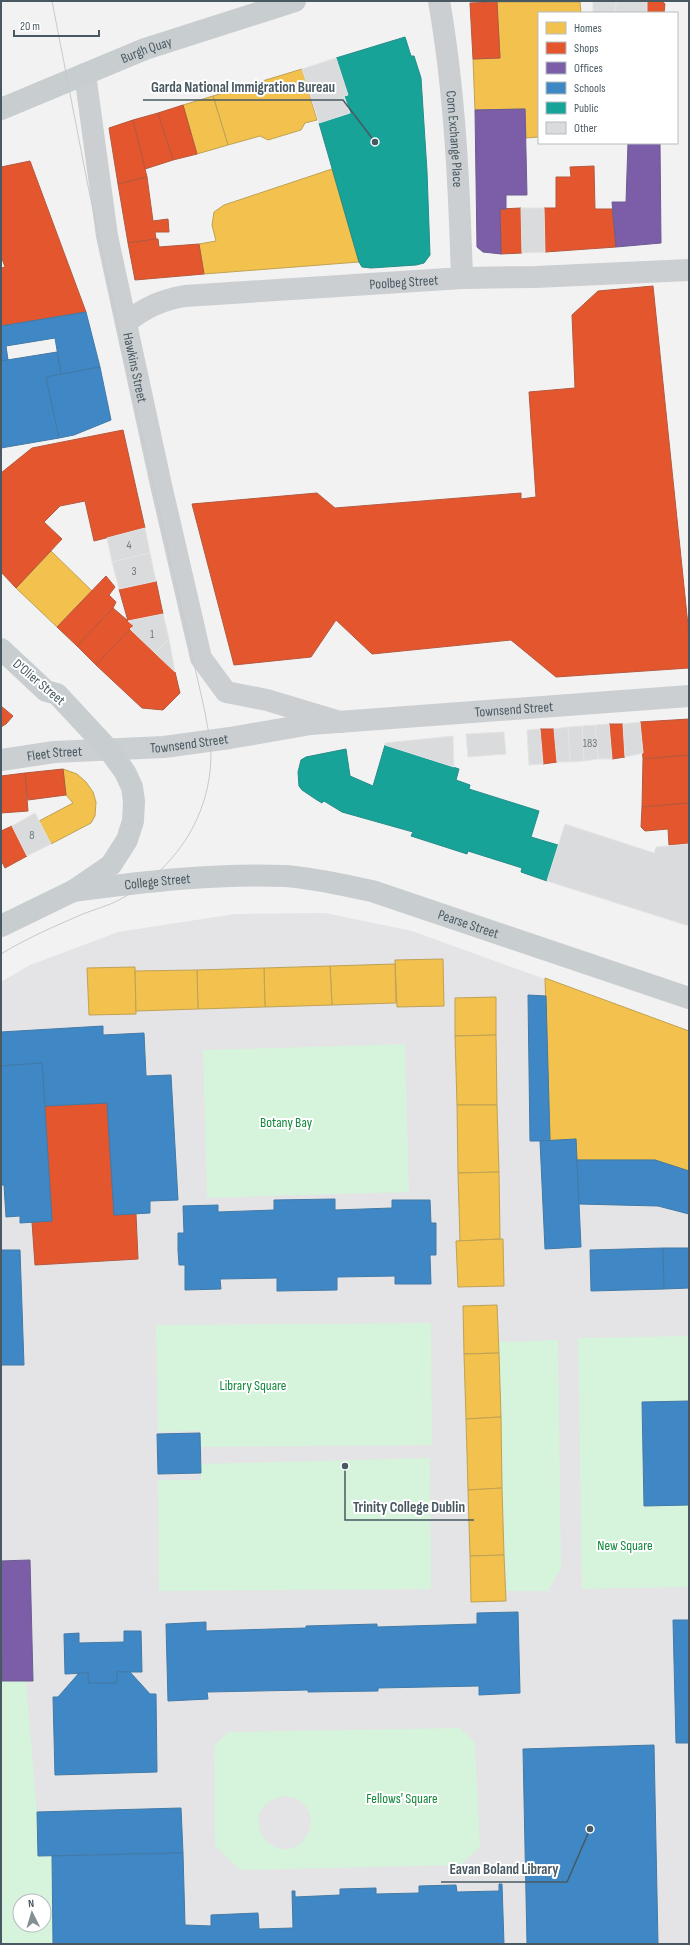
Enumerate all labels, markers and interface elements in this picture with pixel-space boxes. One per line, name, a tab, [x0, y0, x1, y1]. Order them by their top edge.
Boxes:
scale bar	[14, 12, 99, 38]
legend	[538, 12, 678, 144]
text: 20 m	[20, 19, 40, 34]
text: Homes	[574, 21, 602, 36]
street label: Burgh Quay	[118, 32, 174, 67]
text: Shops	[574, 41, 599, 56]
text: Offices	[574, 61, 603, 76]
callout: Garda National Immigration Bureau	[143, 73, 343, 100]
text: Garda National Immigration Bureau	[151, 78, 335, 97]
text: Schools	[574, 81, 606, 96]
street label: Corn Exchange Place	[443, 90, 467, 188]
text: Public	[574, 101, 599, 116]
text: Other	[574, 121, 598, 136]
street label: Poolbeg Street	[369, 271, 439, 293]
street label: Hawkins Street	[120, 331, 151, 404]
house number: 4	[126, 538, 132, 553]
house number: 3	[131, 564, 137, 579]
house number: 1	[150, 627, 155, 642]
street label: D'Olier Street	[9, 655, 69, 709]
street label: Townsend Street	[474, 698, 554, 720]
street label: Townsend Street	[150, 730, 229, 756]
house number: 183	[583, 736, 597, 751]
street label: Fleet Street	[26, 742, 82, 764]
house number: 8	[29, 828, 35, 843]
street label: College Street	[123, 870, 191, 893]
street label: Pearse Street	[436, 905, 501, 942]
park label: Botany Bay	[260, 1114, 313, 1131]
park label: Library Square	[219, 1377, 287, 1394]
callout: Trinity College Dublin	[345, 1493, 474, 1520]
text: Trinity College Dublin	[353, 1498, 465, 1517]
park label: New Square	[597, 1537, 653, 1554]
park label: Fellows' Square	[366, 1790, 438, 1807]
callout: Eavan Boland Library	[441, 1855, 567, 1882]
text: Eavan Boland Library	[449, 1860, 559, 1879]
north arrow	[12, 1893, 52, 1933]
text: N	[28, 1897, 35, 1910]

